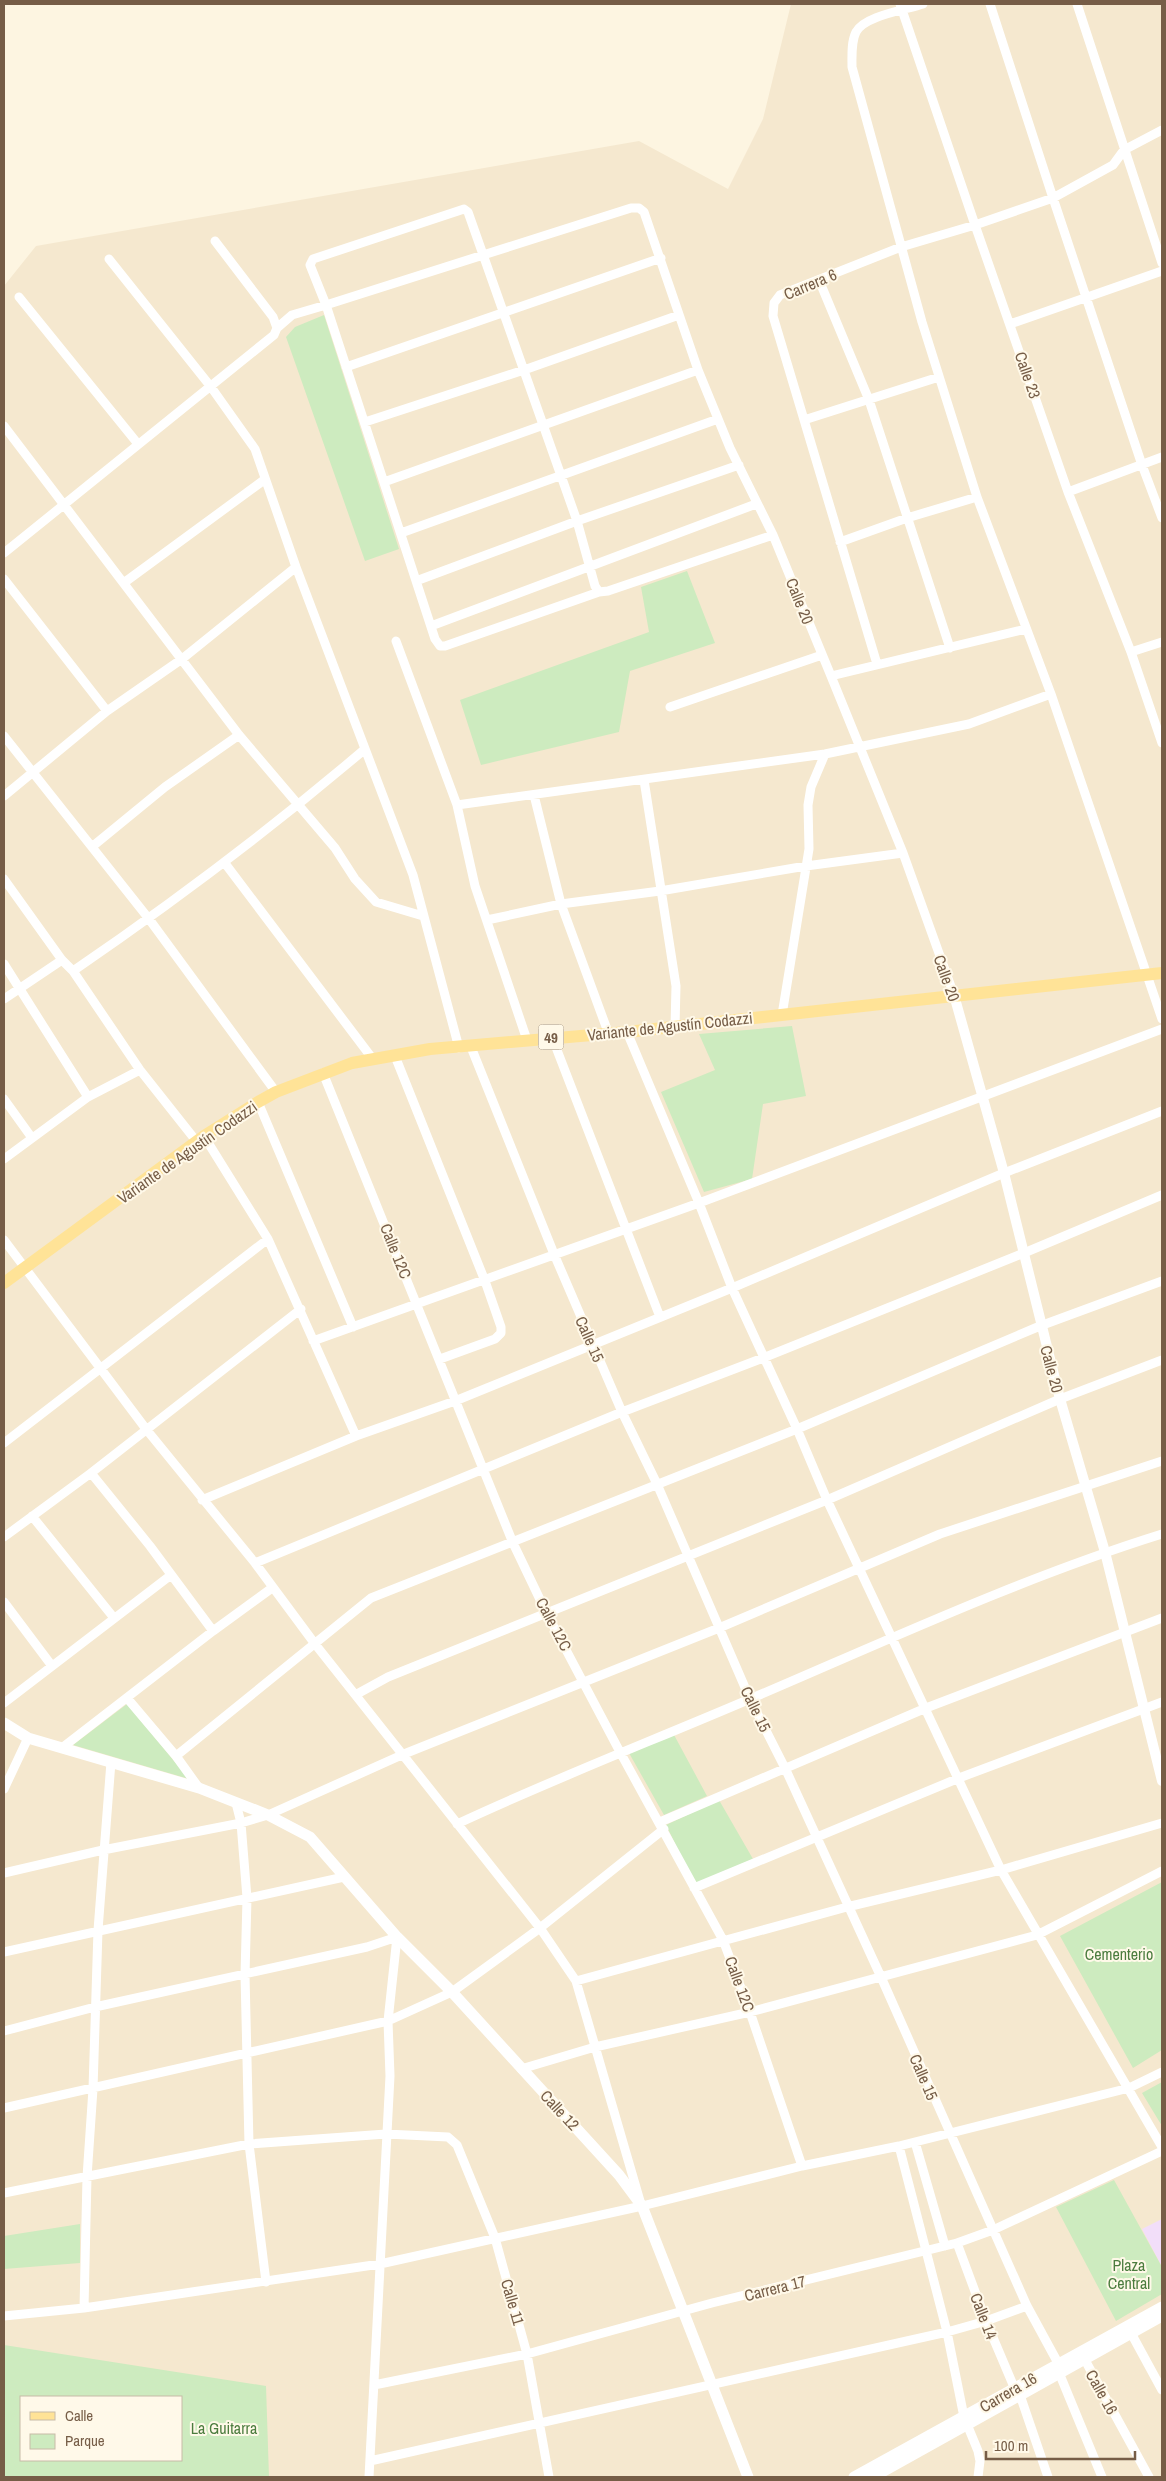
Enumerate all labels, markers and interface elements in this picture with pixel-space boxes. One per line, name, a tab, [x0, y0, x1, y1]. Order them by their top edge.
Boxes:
street label: Carrera 6	[780, 263, 840, 305]
street label: Calle 23	[1010, 349, 1046, 401]
street label: Calle 20	[781, 575, 819, 627]
street label: Calle 20	[928, 952, 966, 1004]
street label: Variante de Agustín Codazzi	[586, 1006, 754, 1046]
road number: 49	[538, 1024, 564, 1050]
street label: Variante de Agustín Codazzi	[113, 1095, 261, 1209]
street label: Calle 12C	[375, 1220, 417, 1282]
street label: Calle 15	[570, 1313, 610, 1365]
street label: Calle 20	[1035, 1343, 1069, 1395]
street label: Calle 12C	[531, 1593, 577, 1655]
street label: Calle 15	[736, 1683, 776, 1735]
park label: Cementerio	[1085, 1943, 1153, 1965]
street label: Calle 12C	[720, 1953, 760, 2015]
street label: Calle 15	[904, 2051, 944, 2103]
street label: Calle 12	[536, 2085, 584, 2135]
park label: Plaza Central	[1108, 2254, 1150, 2294]
street label: Carrera 17	[742, 2270, 808, 2306]
street label: Calle 11	[496, 2276, 530, 2328]
street label: Calle 14	[965, 2290, 1003, 2342]
street label: Calle 16	[1081, 2366, 1123, 2418]
street label: Carrera 16	[975, 2367, 1041, 2417]
legend	[20, 2396, 182, 2461]
text: Calle	[65, 2405, 93, 2426]
park label: La Guitarra	[191, 2417, 258, 2439]
scale bar	[986, 2428, 1135, 2460]
text: Parque	[65, 2430, 105, 2451]
text: 100 m	[994, 2435, 1028, 2456]

